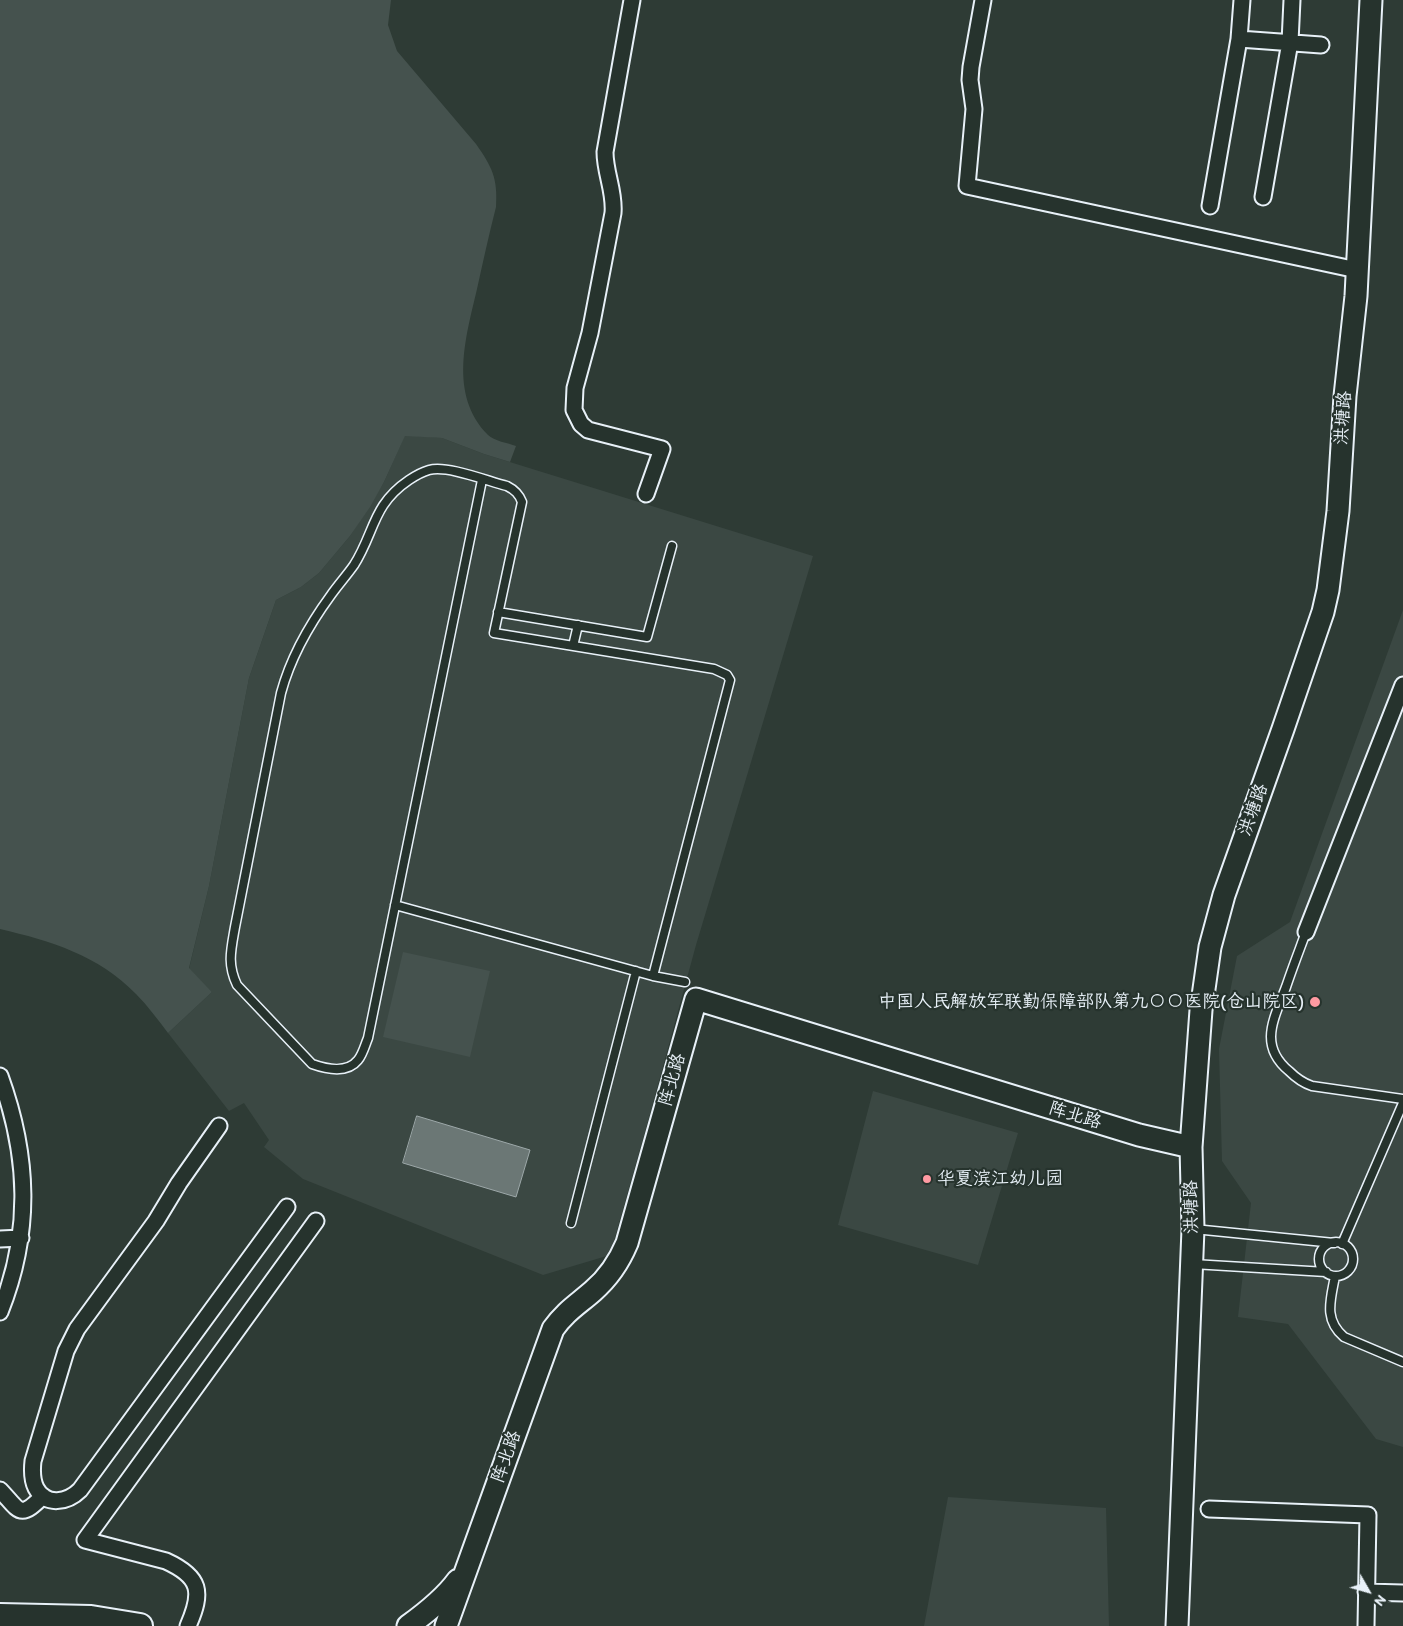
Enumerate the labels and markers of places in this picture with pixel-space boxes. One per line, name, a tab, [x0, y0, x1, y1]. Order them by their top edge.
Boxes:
place label: 中国人民解放军联勤保障部队第九〇〇医院(仓山院区)	[878, 991, 1304, 1013]
marker: 中国人民解放军联勤保障部队第九〇〇医院(仓山院区)	[1308, 995, 1322, 1009]
place label: 华夏滨江幼儿园	[937, 1168, 1063, 1190]
marker: 华夏滨江幼儿园	[921, 1173, 933, 1185]

